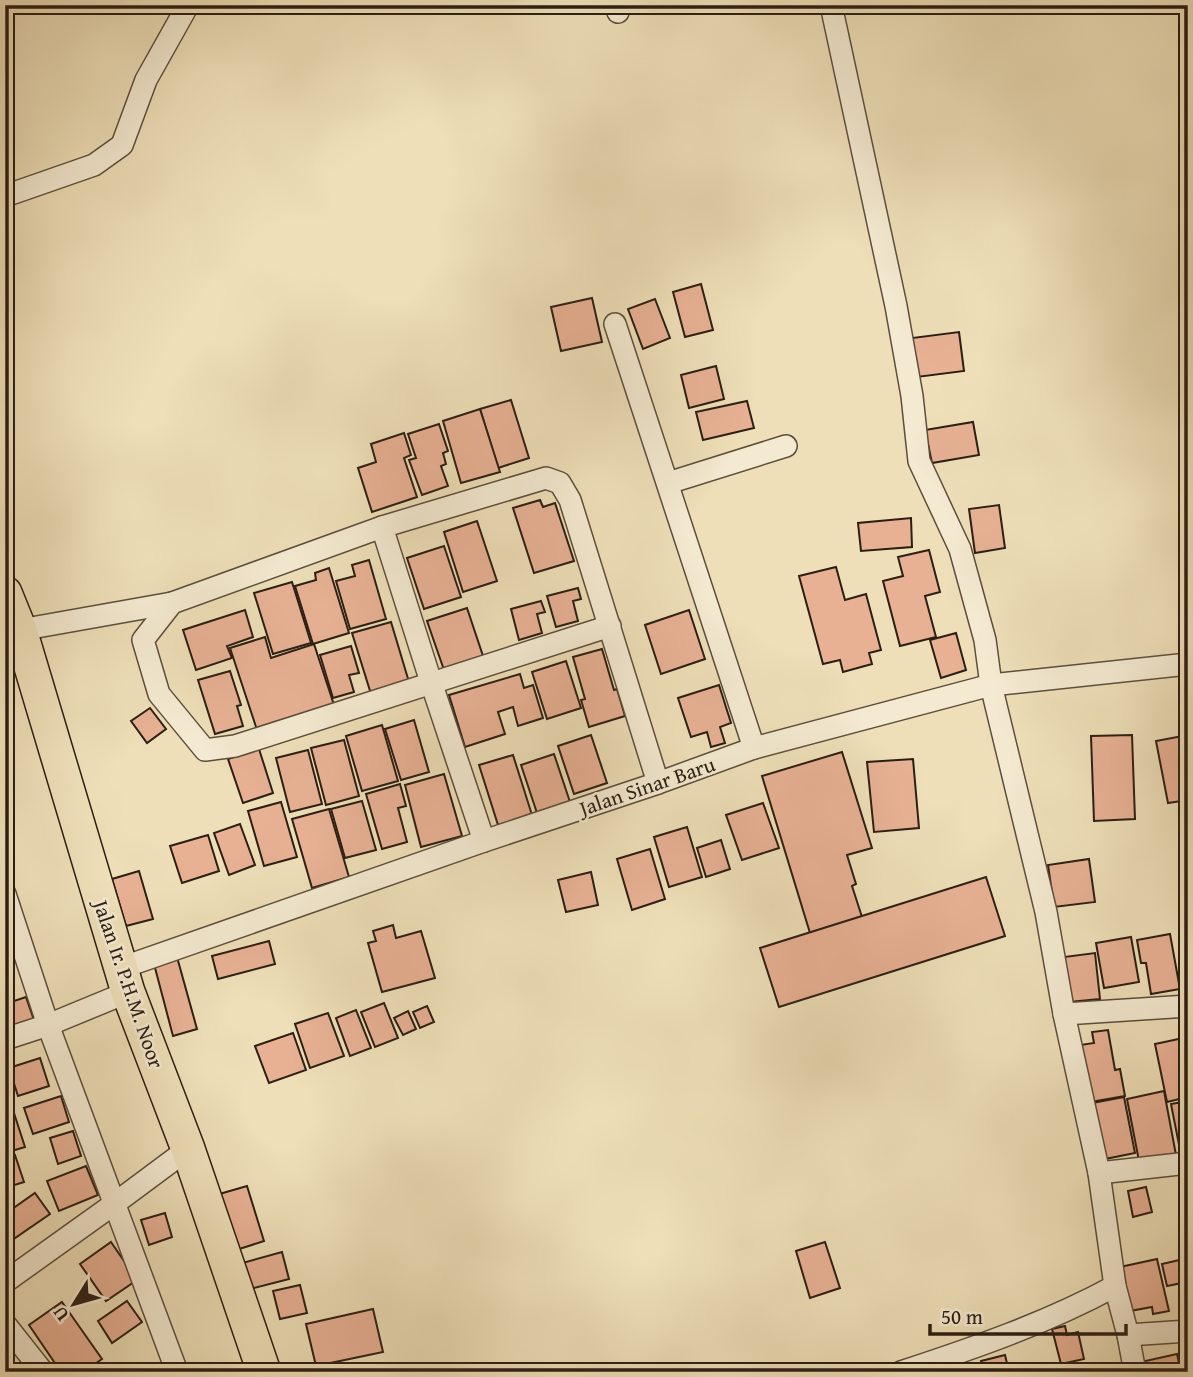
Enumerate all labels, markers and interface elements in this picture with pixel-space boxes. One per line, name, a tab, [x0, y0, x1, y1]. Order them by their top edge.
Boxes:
street label: Jalan Sinar Baru	[572, 748, 720, 825]
street label: Jalan Ir. P.H.M. Noor	[85, 893, 172, 1073]
north arrow	[38, 1268, 108, 1338]
scale bar	[930, 1293, 1126, 1337]
text: U	[45, 1301, 75, 1328]
text: 50 m	[941, 1301, 983, 1332]

